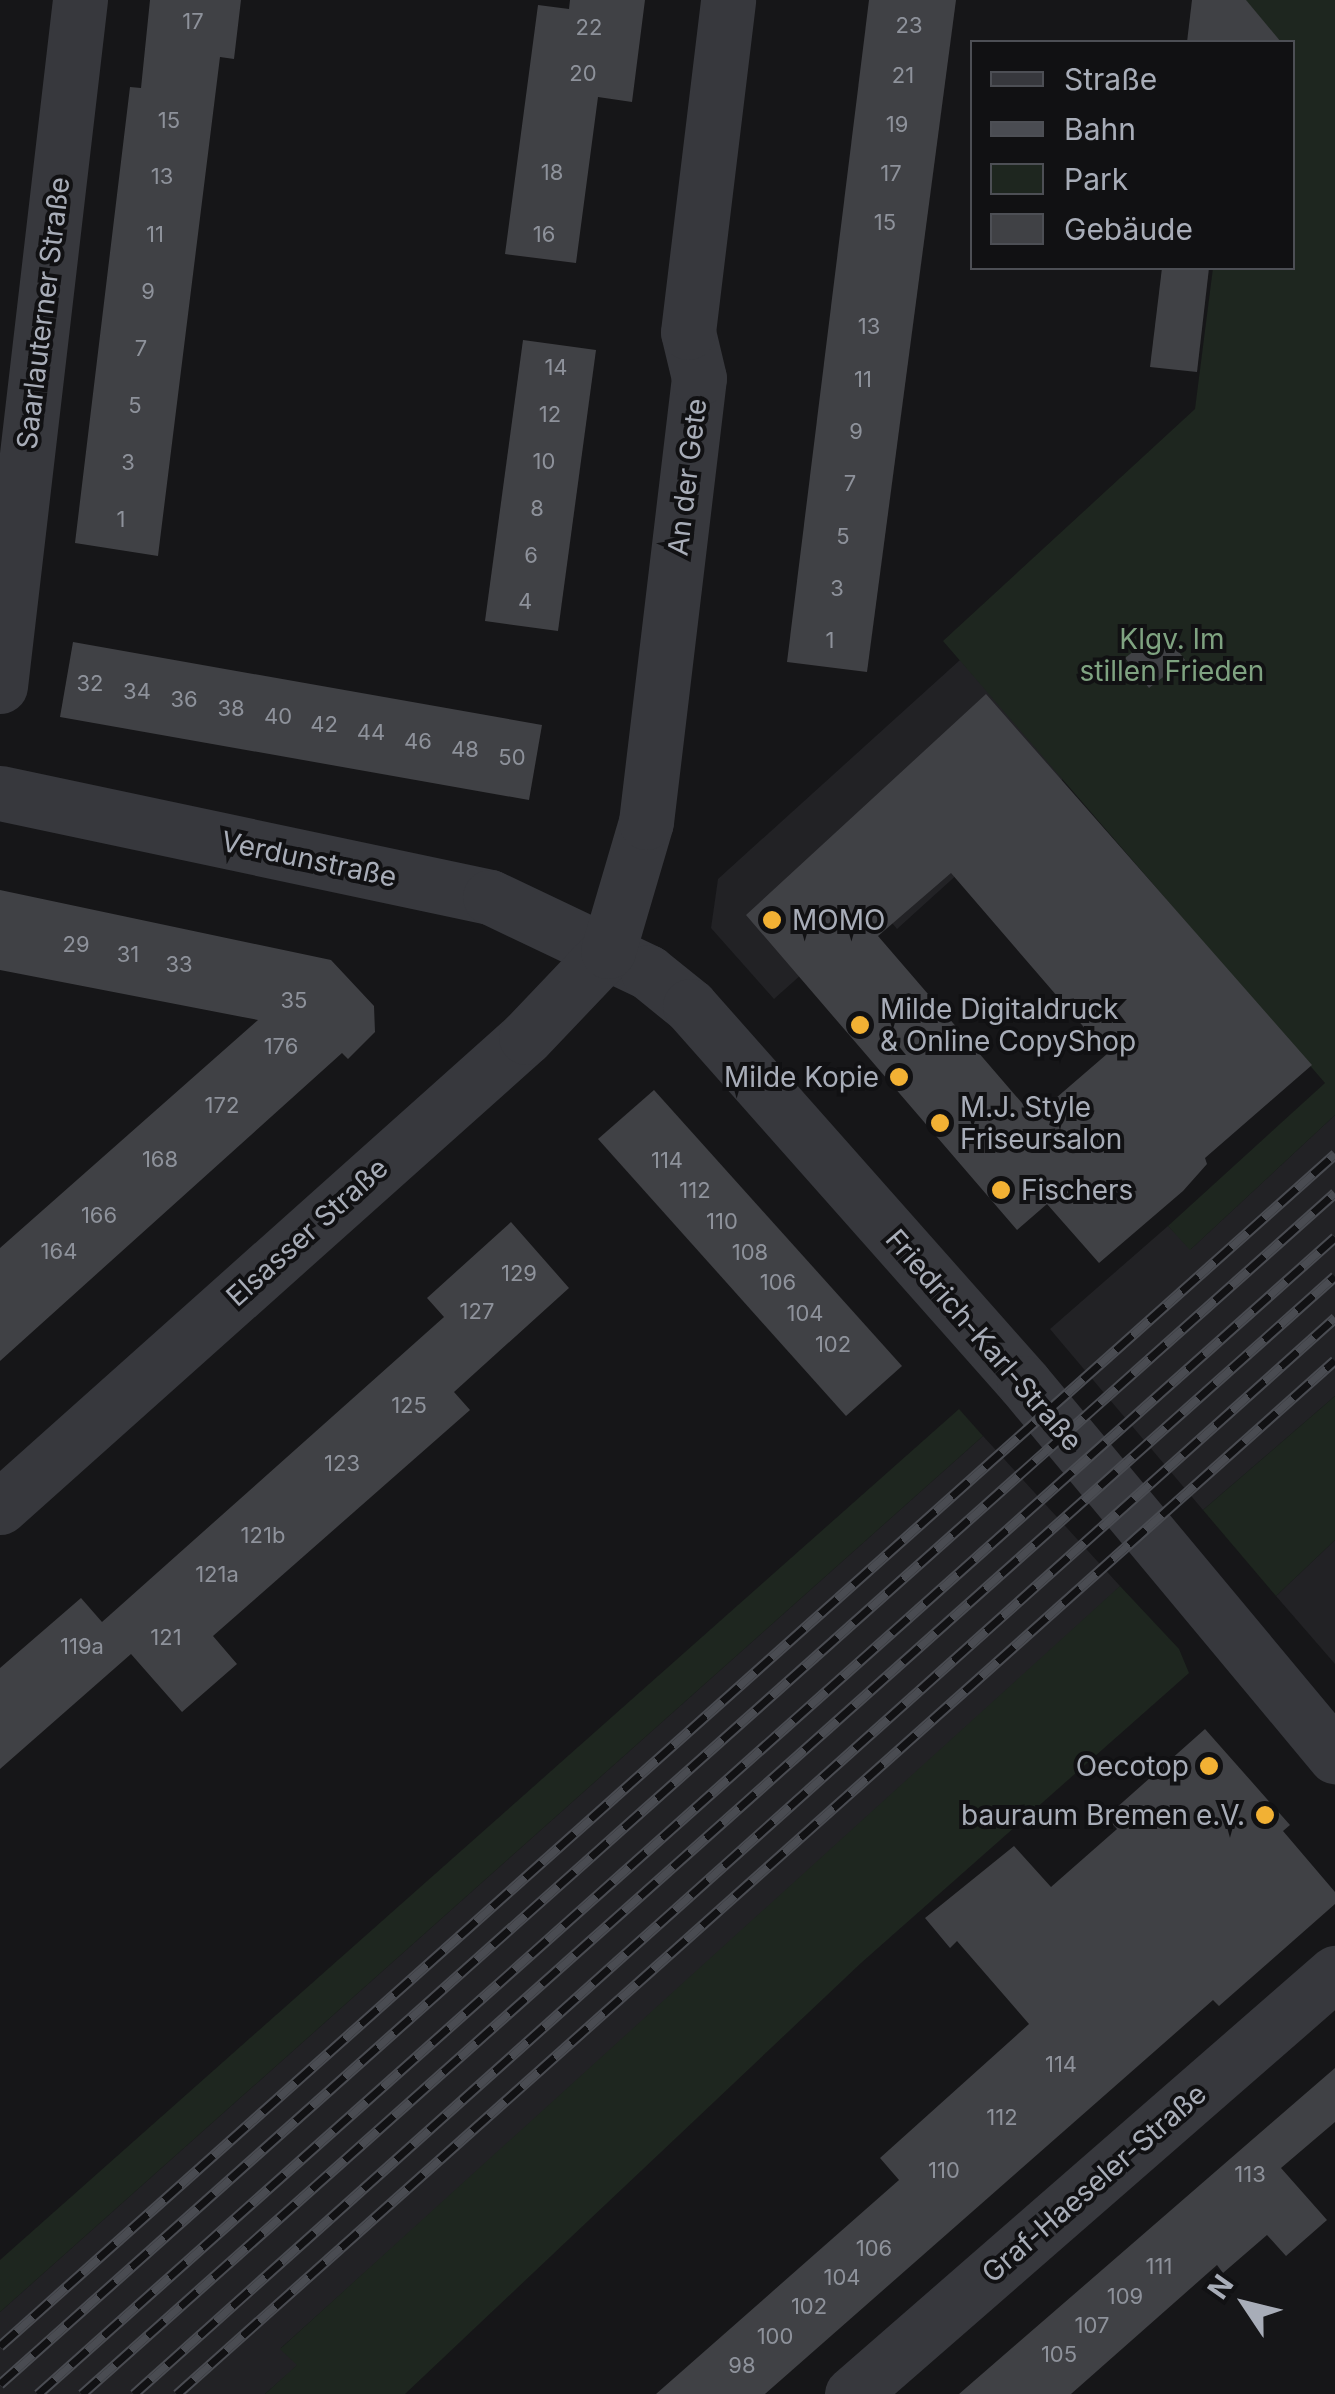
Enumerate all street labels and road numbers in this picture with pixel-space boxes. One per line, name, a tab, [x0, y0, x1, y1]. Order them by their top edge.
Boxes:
street label: Saarlauterner Straße	[10, 175, 76, 451]
street label: An der Gete	[661, 397, 713, 557]
street label: Verdunstraße	[218, 824, 400, 894]
street label: Elsasser Straße	[219, 1151, 395, 1313]
street label: Friedrich-Karl-Straße	[879, 1222, 1089, 1458]
street label: Graf-Haeseler-Straße	[975, 2077, 1213, 2289]

